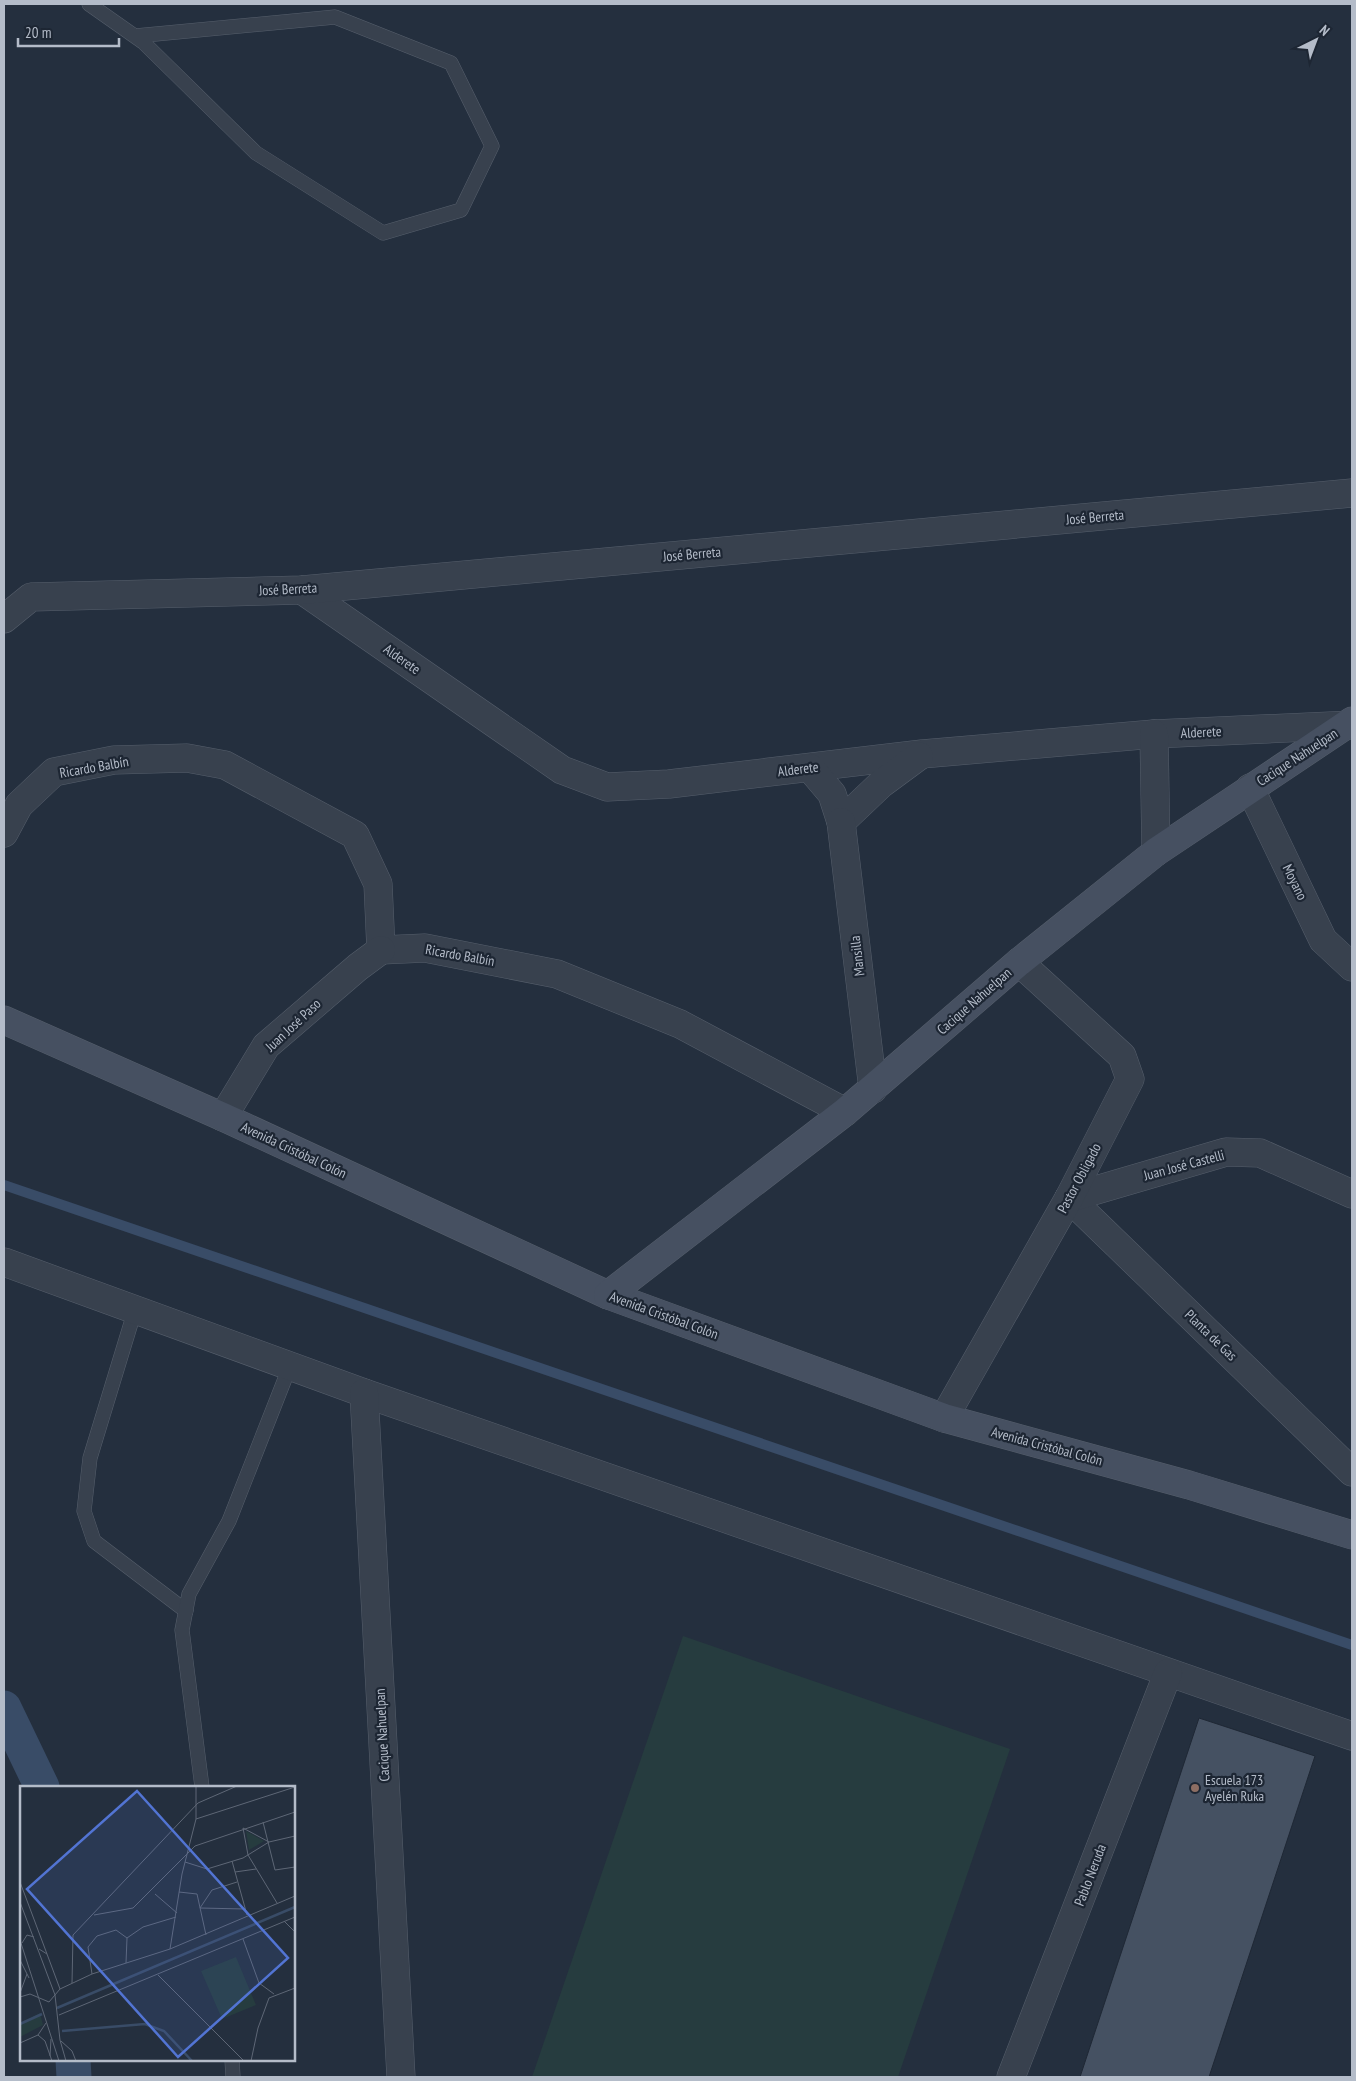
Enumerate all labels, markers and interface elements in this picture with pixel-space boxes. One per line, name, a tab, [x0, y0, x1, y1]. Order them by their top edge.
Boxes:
scale bar	[18, 15, 119, 47]
north arrow	[1291, 15, 1341, 65]
text: N	[1316, 21, 1334, 40]
text: 20 m	[25, 23, 51, 42]
street label: José Berreta	[1064, 505, 1125, 529]
street label: José Berreta	[661, 542, 722, 566]
street label: José Berreta	[257, 578, 318, 600]
street label: Alderete	[380, 640, 424, 678]
street label: Alderete	[1180, 722, 1222, 742]
street label: Cacique Nahuelpan	[1253, 724, 1341, 790]
street label: Ricardo Balbín	[58, 752, 130, 782]
street label: Alderete	[777, 758, 820, 780]
street label: Moyano	[1279, 861, 1311, 903]
street label: Mansilla	[846, 935, 868, 977]
street label: Ricardo Balbín	[424, 940, 496, 970]
street label: Cacique Nahuelpan	[933, 964, 1015, 1038]
street label: Juan José Paso	[261, 995, 325, 1056]
street label: Avenida Cristóbal Colón	[238, 1118, 350, 1182]
street label: Pastor Obligado	[1053, 1140, 1105, 1216]
street label: Juan José Castelli	[1141, 1146, 1226, 1185]
street label: Avenida Cristóbal Colón	[607, 1287, 721, 1343]
street label: Planta de Gas	[1181, 1306, 1241, 1365]
street label: Avenida Cristóbal Colón	[989, 1423, 1105, 1469]
street label: Cacique Nahuelpan	[371, 1688, 393, 1782]
place label: Escuela 173 Ayelén Ruka	[1205, 1771, 1264, 1805]
marker: Escuela 173 Ayelén Ruka	[1189, 1782, 1201, 1794]
inset map	[20, 1786, 295, 2061]
street label: Pablo Neruda	[1070, 1842, 1110, 1908]

